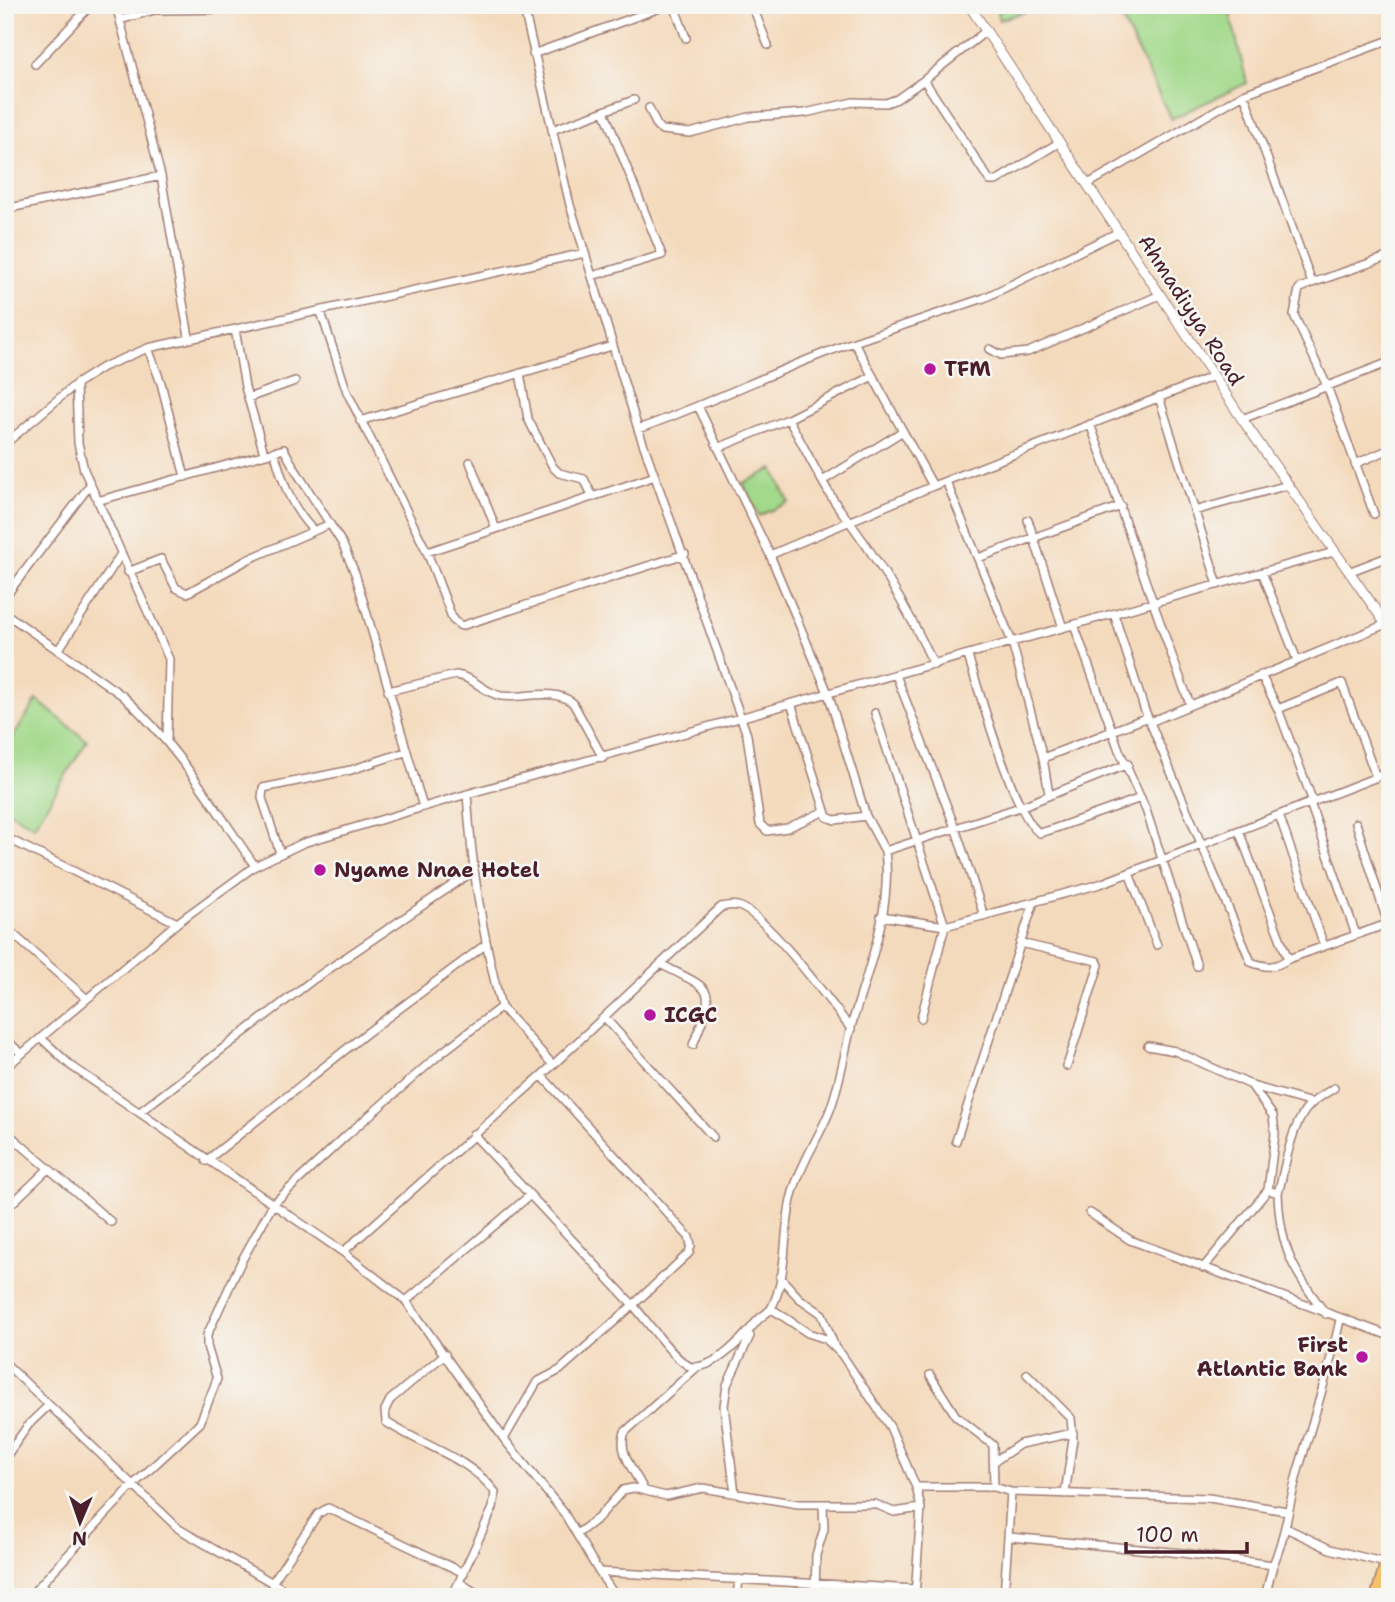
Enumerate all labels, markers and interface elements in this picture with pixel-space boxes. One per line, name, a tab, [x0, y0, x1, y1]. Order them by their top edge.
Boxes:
street label: Ahmadiyya Road	[1132, 229, 1250, 391]
place label: TFM	[944, 355, 991, 383]
marker: TFM	[922, 361, 938, 377]
place label: Nyame Nnae Hotel	[334, 856, 539, 884]
marker: Nyame Nnae Hotel	[312, 862, 328, 878]
place label: ICGC	[664, 1001, 717, 1029]
marker: ICGC	[642, 1007, 658, 1023]
place label: First Atlantic Bank	[1197, 1331, 1348, 1383]
marker: First Atlantic Bank	[1354, 1349, 1370, 1365]
north arrow	[46, 1486, 116, 1556]
scale bar	[1126, 1511, 1246, 1555]
text: 100 m	[1136, 1521, 1199, 1549]
text: N	[71, 1526, 87, 1551]

